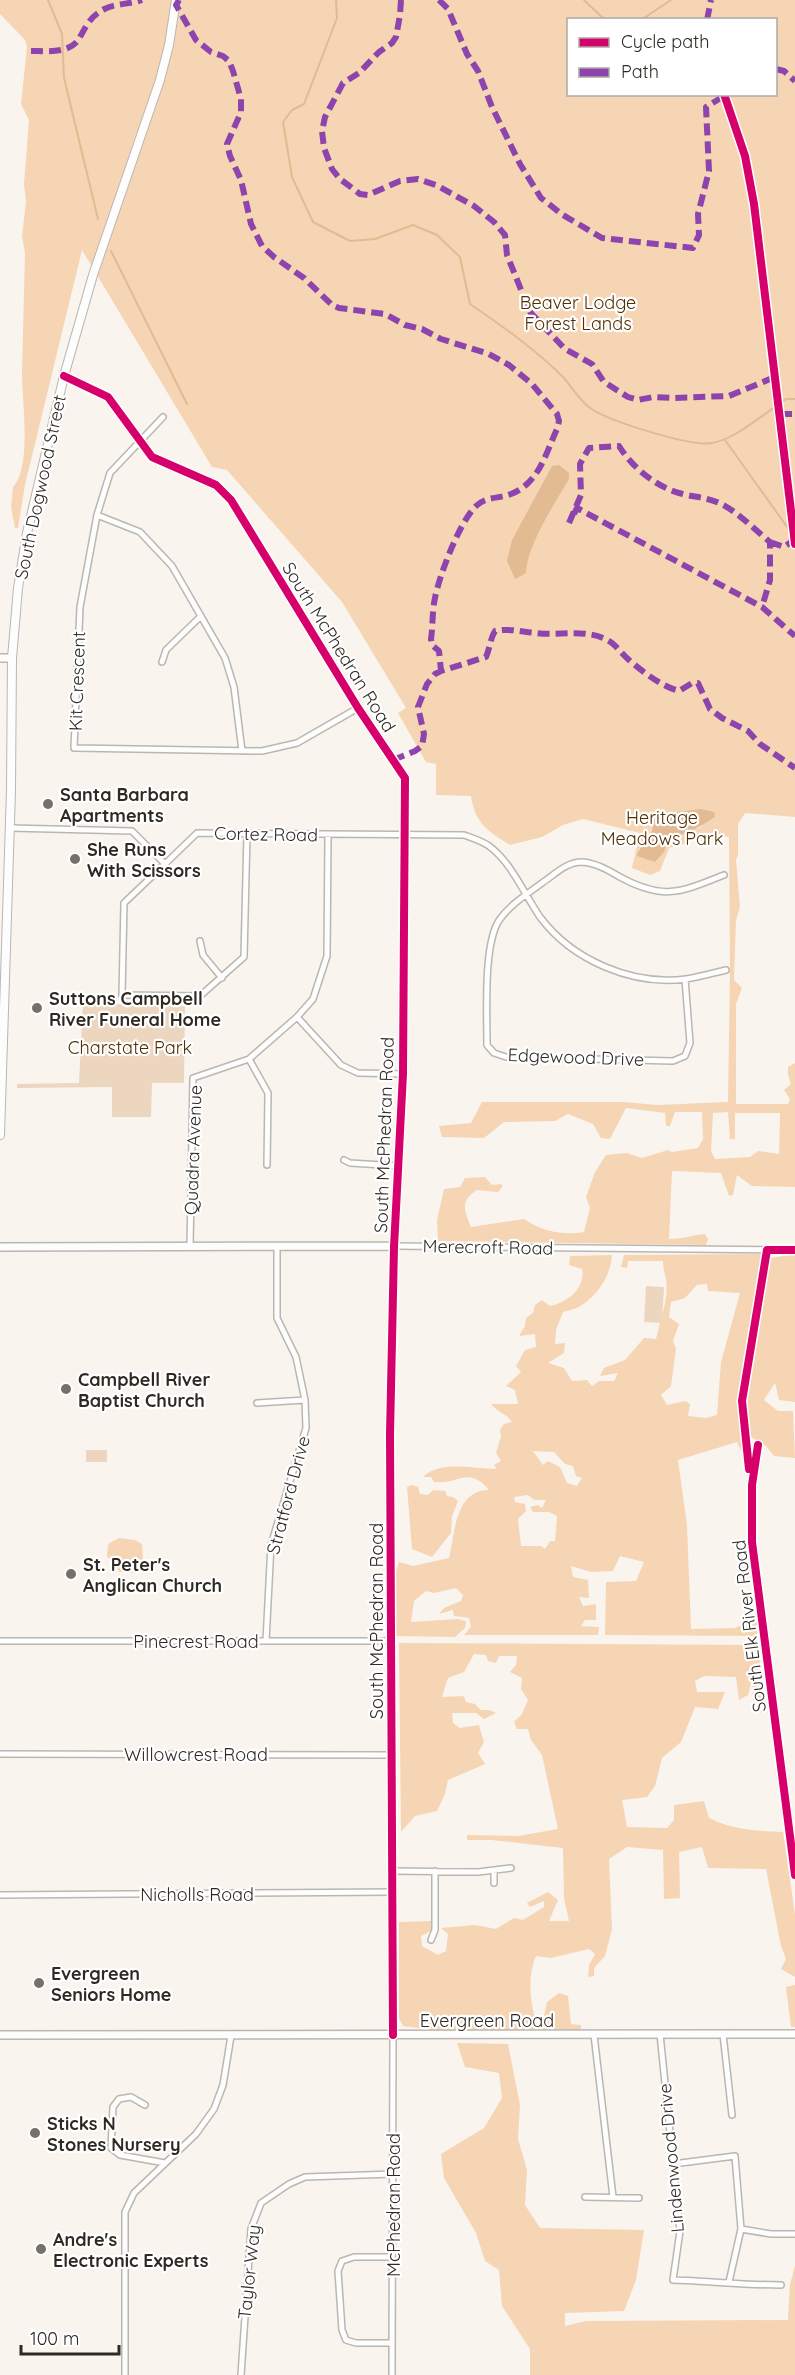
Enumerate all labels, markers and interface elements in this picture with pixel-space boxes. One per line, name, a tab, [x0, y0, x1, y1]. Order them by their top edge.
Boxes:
legend	[567, 18, 777, 96]
text: Cycle path	[621, 30, 709, 53]
text: Path	[621, 60, 659, 83]
park label: Beaver Lodge Forest Lands	[520, 291, 636, 335]
street label: South Dogwood Street	[9, 393, 71, 581]
street label: South McPhedran Road	[277, 558, 401, 736]
street label: Kit Crescent	[64, 631, 90, 731]
place label: Santa Barbara Apartments	[60, 783, 189, 827]
marker: Santa Barbara Apartments	[41, 797, 55, 811]
park label: Heritage Meadows Park	[601, 806, 723, 850]
street label: Cortez Road	[214, 822, 318, 846]
place label: She Runs With Scissors	[87, 838, 201, 882]
marker: She Runs With Scissors	[68, 852, 82, 866]
place label: Suttons Campbell River Funeral Home	[49, 987, 221, 1031]
marker: Suttons Campbell River Funeral Home	[30, 1001, 44, 1015]
park label: Charstate Park	[68, 1036, 192, 1059]
street label: South McPhedran Road	[369, 1037, 399, 1233]
street label: Edgewood Drive	[507, 1043, 645, 1071]
street label: Quadra Avenue	[179, 1085, 207, 1215]
street label: Merecroft Road	[422, 1234, 554, 1260]
place label: Campbell River Baptist Church	[78, 1368, 210, 1412]
marker: Campbell River Baptist Church	[59, 1382, 73, 1396]
street label: Stratford Drive	[261, 1433, 315, 1557]
street label: South McPhedran Road	[365, 1523, 388, 1719]
street label: South Elk River Road	[727, 1539, 771, 1713]
place label: St. Peter's Anglican Church	[83, 1553, 222, 1597]
marker: St. Peter's Anglican Church	[64, 1567, 78, 1581]
street label: Pinecrest Road	[133, 1630, 259, 1653]
street label: Willowcrest Road	[124, 1743, 268, 1766]
street label: Nicholls Road	[140, 1883, 254, 1906]
place label: Evergreen Seniors Home	[51, 1962, 172, 2006]
marker: Evergreen Seniors Home	[32, 1976, 46, 1990]
street label: Evergreen Road	[420, 2009, 554, 2032]
street label: Lindenwood Drive	[653, 2082, 689, 2234]
place label: Sticks N Stones Nursery	[47, 2112, 181, 2156]
marker: Sticks N Stones Nursery	[28, 2126, 42, 2140]
street label: McPhedran Road	[382, 2133, 405, 2277]
street label: Taylor Way	[233, 2223, 265, 2321]
place label: Andre's Electronic Experts	[53, 2228, 209, 2272]
marker: Andre's Electronic Experts	[34, 2242, 48, 2256]
scale bar	[21, 2318, 118, 2356]
text: 100 m	[30, 2327, 79, 2350]

